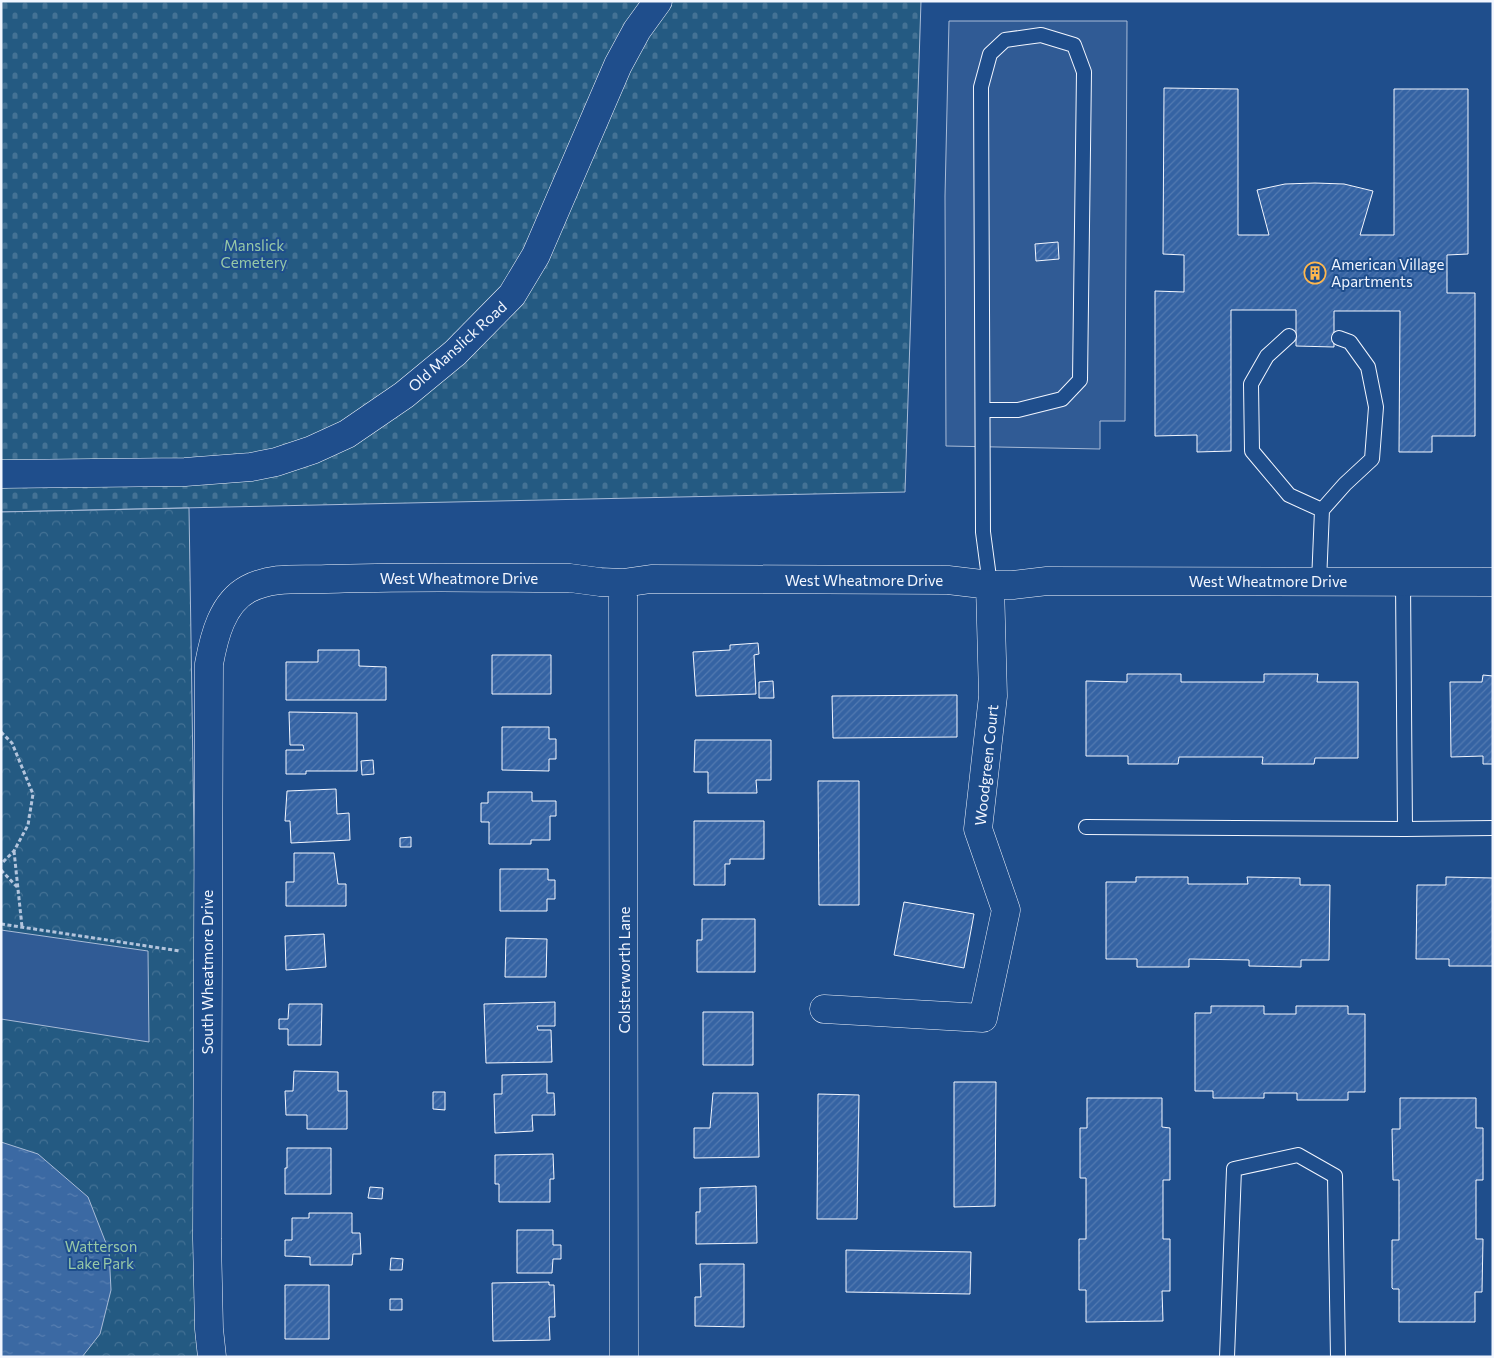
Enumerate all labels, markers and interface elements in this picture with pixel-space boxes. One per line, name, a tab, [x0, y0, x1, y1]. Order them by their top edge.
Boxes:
park label: Manslick Cemetery	[221, 236, 288, 271]
place label: American Village Apartments	[1331, 255, 1445, 290]
building icon: American Village Apartments	[1303, 261, 1327, 285]
street label: Old Manslick Road	[404, 297, 510, 395]
street label: West Wheatmore Drive	[380, 569, 538, 587]
street label: West Wheatmore Drive	[785, 571, 943, 589]
street label: West Wheatmore Drive	[1189, 572, 1347, 590]
street label: Woodgreen Court	[971, 704, 1001, 826]
street label: South Wheatmore Drive	[198, 890, 216, 1054]
street label: Colsterworth Lane	[615, 906, 633, 1034]
park label: Watterson Lake Park	[65, 1237, 137, 1272]

